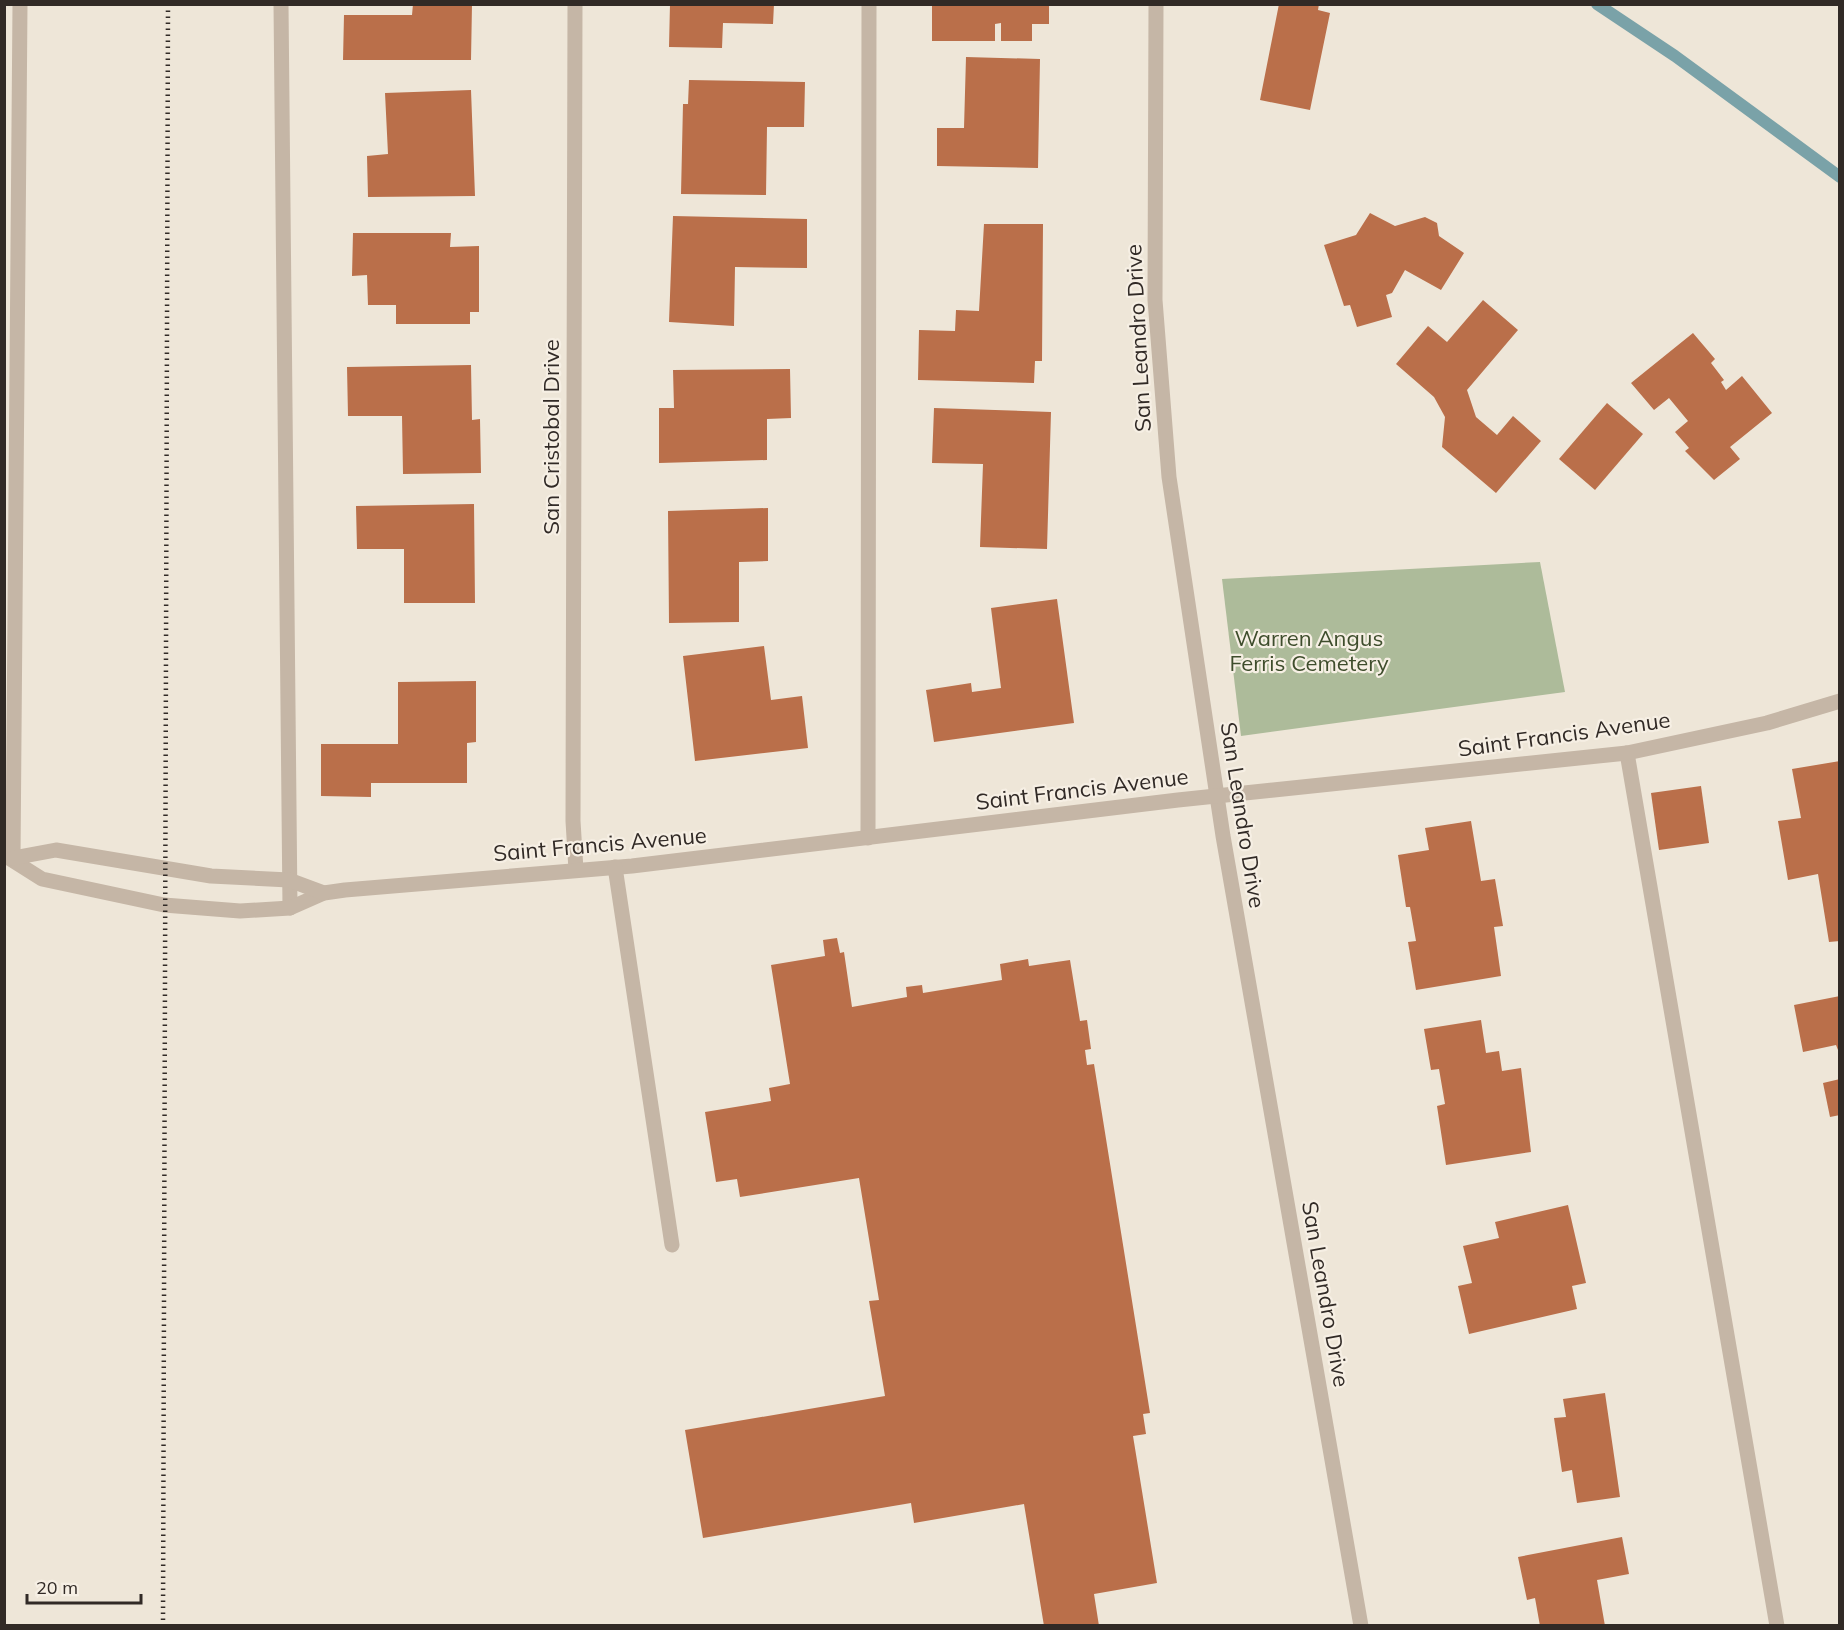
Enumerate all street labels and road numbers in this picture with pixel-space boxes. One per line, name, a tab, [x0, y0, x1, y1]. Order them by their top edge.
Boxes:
street label: San Leandro Drive	[1119, 243, 1157, 433]
street label: San Cristobal Drive	[537, 339, 565, 535]
street label: Saint Francis Avenue	[1456, 705, 1672, 763]
street label: San Leandro Drive	[1214, 720, 1272, 910]
street label: Saint Francis Avenue	[974, 762, 1190, 816]
street label: Saint Francis Avenue	[492, 821, 708, 867]
street label: San Leandro Drive	[1296, 1199, 1356, 1389]

